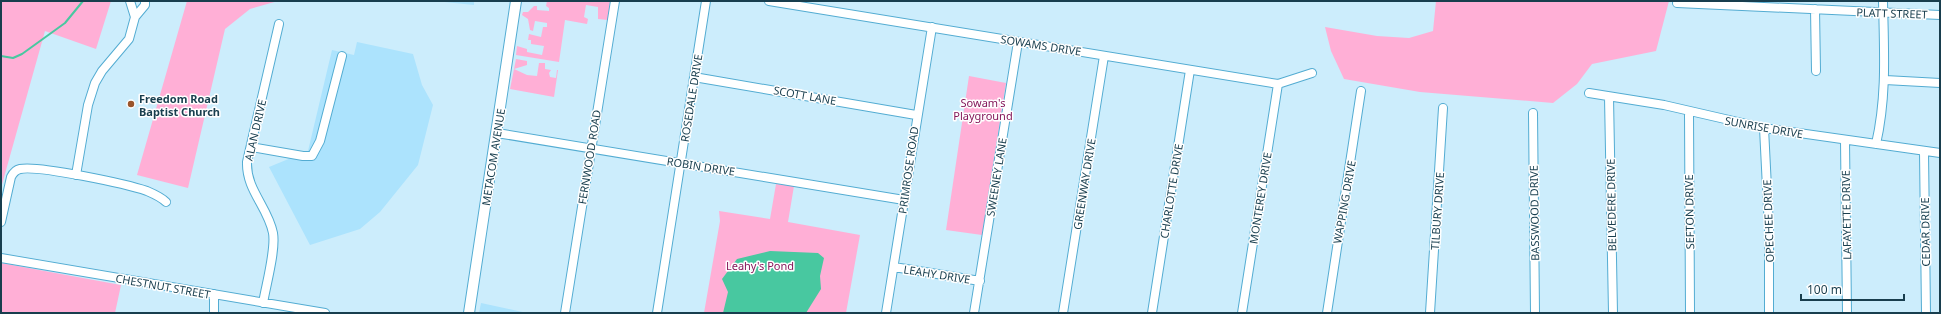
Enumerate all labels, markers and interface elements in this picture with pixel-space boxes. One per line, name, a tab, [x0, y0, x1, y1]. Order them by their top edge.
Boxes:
street label: PLATT STREET	[1856, 4, 1928, 22]
street label: SOWAMS DRIVE	[1000, 31, 1082, 59]
street label: ROSEDALE DRIVE	[677, 53, 705, 143]
street label: SCOTT LANE	[772, 82, 838, 108]
place label: Freedom Road Baptist Church	[139, 91, 220, 119]
park label: Sowam's Playground	[953, 95, 1013, 123]
street label: ALAN DRIVE	[241, 98, 269, 162]
marker: Freedom Road Baptist Church	[126, 99, 136, 109]
street label: METACOM AVENUE	[478, 107, 508, 207]
street label: FERNWOOD ROAD	[574, 109, 604, 205]
street label: SUNRISE DRIVE	[1724, 113, 1804, 141]
street label: PRIMROSE ROAD	[894, 125, 922, 215]
street label: SWEENEY LANE	[982, 137, 1010, 217]
street label: GREENWAY DRIVE	[1069, 137, 1099, 231]
street label: CHARLOTTE DRIVE	[1156, 143, 1186, 239]
street label: MONTEREY DRIVE	[1245, 151, 1275, 245]
street label: ROBIN DRIVE	[666, 153, 736, 179]
street label: BELVEDERE DRIVE	[1603, 158, 1619, 252]
street label: WAPPING DRIVE	[1329, 159, 1359, 245]
street label: BASSWOOD DRIVE	[1526, 165, 1542, 261]
street label: LAFAYETTE DRIVE	[1838, 170, 1854, 260]
street label: TILBURY DRIVE	[1427, 172, 1447, 250]
street label: SEFTON DRIVE	[1681, 174, 1697, 250]
street label: OPECHEE DRIVE	[1759, 179, 1777, 263]
street label: CEDAR DRIVE	[1917, 197, 1933, 267]
park label: Leahy's Pond	[726, 258, 794, 273]
street label: LEAHY DRIVE	[903, 261, 971, 287]
street label: CHESTNUT STREET	[114, 270, 212, 302]
scale bar	[1801, 276, 1904, 302]
text: 100 m	[1807, 281, 1842, 298]

